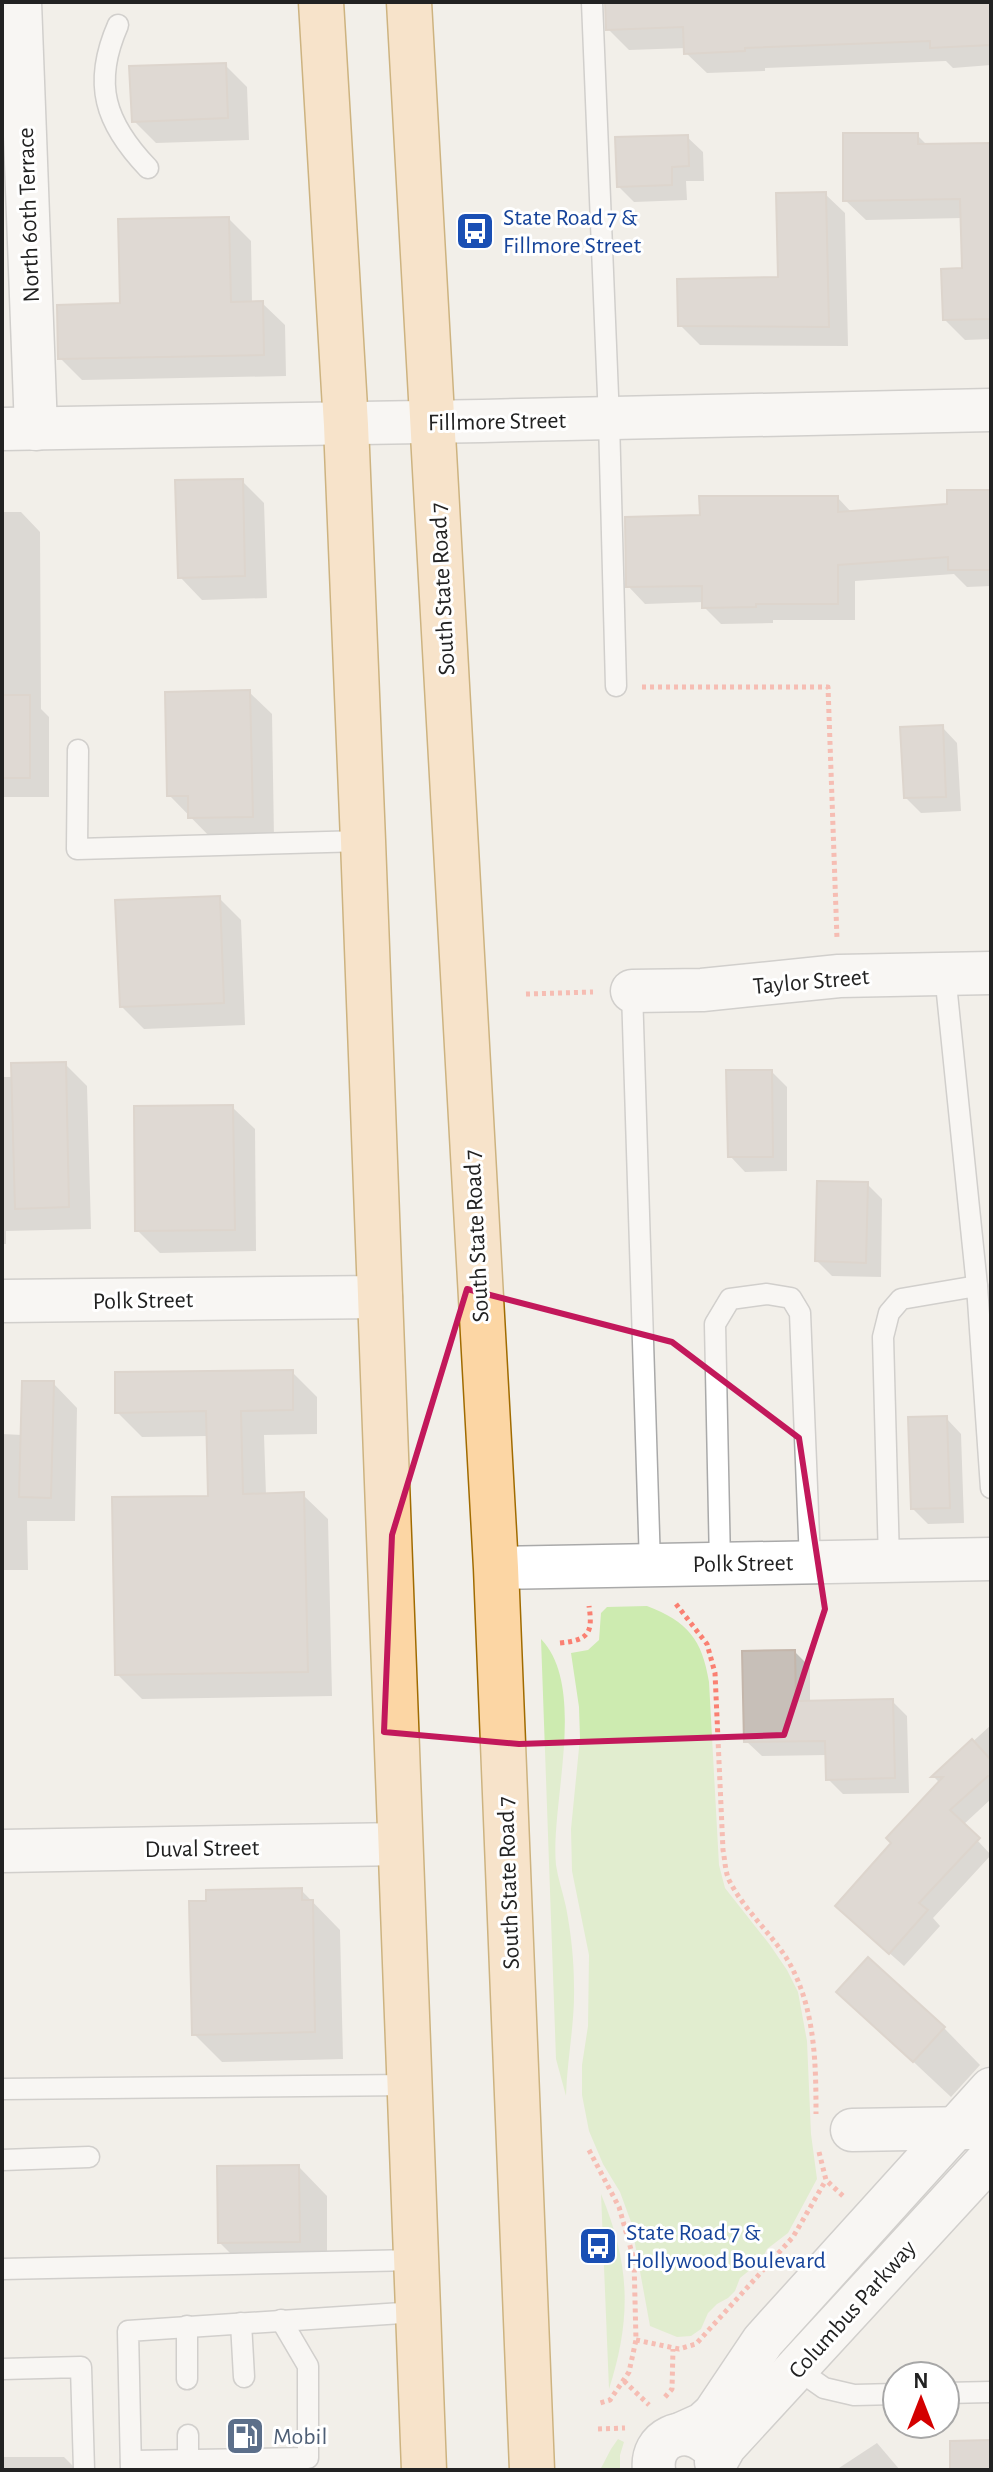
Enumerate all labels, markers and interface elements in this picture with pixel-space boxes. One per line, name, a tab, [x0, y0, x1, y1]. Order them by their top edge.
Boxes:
street label: North 60th Terrace	[14, 127, 44, 303]
place label: State Road 7 & Fillmore Street	[503, 206, 641, 258]
bus stop icon: State Road 7 & Fillmore Street	[454, 210, 496, 252]
street label: Fillmore Street	[428, 409, 567, 435]
street label: South State Road 7	[426, 502, 460, 676]
street label: Taylor Street	[752, 965, 871, 999]
street label: South State Road 7	[460, 1149, 494, 1323]
street label: Polk Street	[93, 1288, 194, 1314]
street label: Polk Street	[693, 1551, 794, 1577]
street label: South State Road 7	[494, 1796, 524, 1970]
street label: Duval Street	[144, 1836, 260, 1862]
place label: State Road 7 & Hollywood Boulevard	[626, 2221, 826, 2273]
bus stop icon: State Road 7 & Hollywood Boulevard	[577, 2225, 619, 2267]
street label: Columbus Parkway	[785, 2236, 921, 2383]
north arrow	[881, 2360, 961, 2440]
text: N	[913, 2370, 929, 2392]
fuel station icon: Mobil	[224, 2415, 266, 2457]
place label: Mobil	[273, 2425, 327, 2449]

